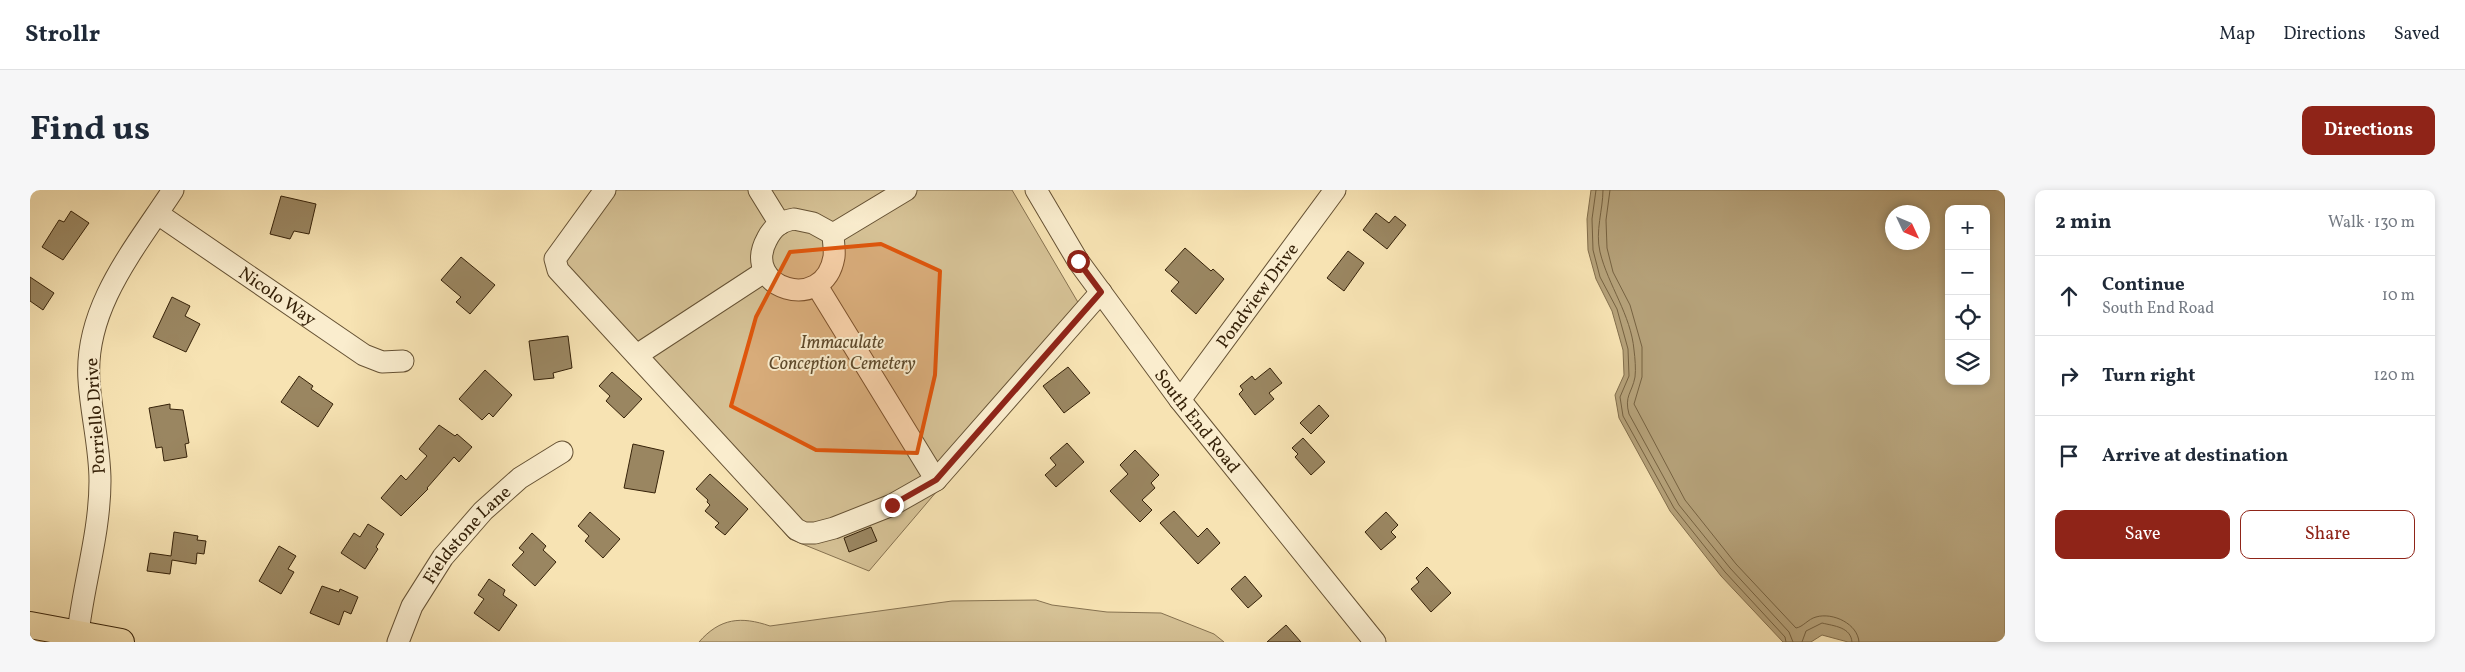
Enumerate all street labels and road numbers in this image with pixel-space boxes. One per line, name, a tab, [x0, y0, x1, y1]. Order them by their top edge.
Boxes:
street label: Pondview Drive	[1211, 239, 1306, 354]
street label: Nicolo Way	[233, 262, 321, 333]
street label: Porriello Drive	[80, 357, 113, 475]
street label: South End Road	[1147, 364, 1245, 479]
street label: Fieldstone Lane	[418, 481, 517, 589]

